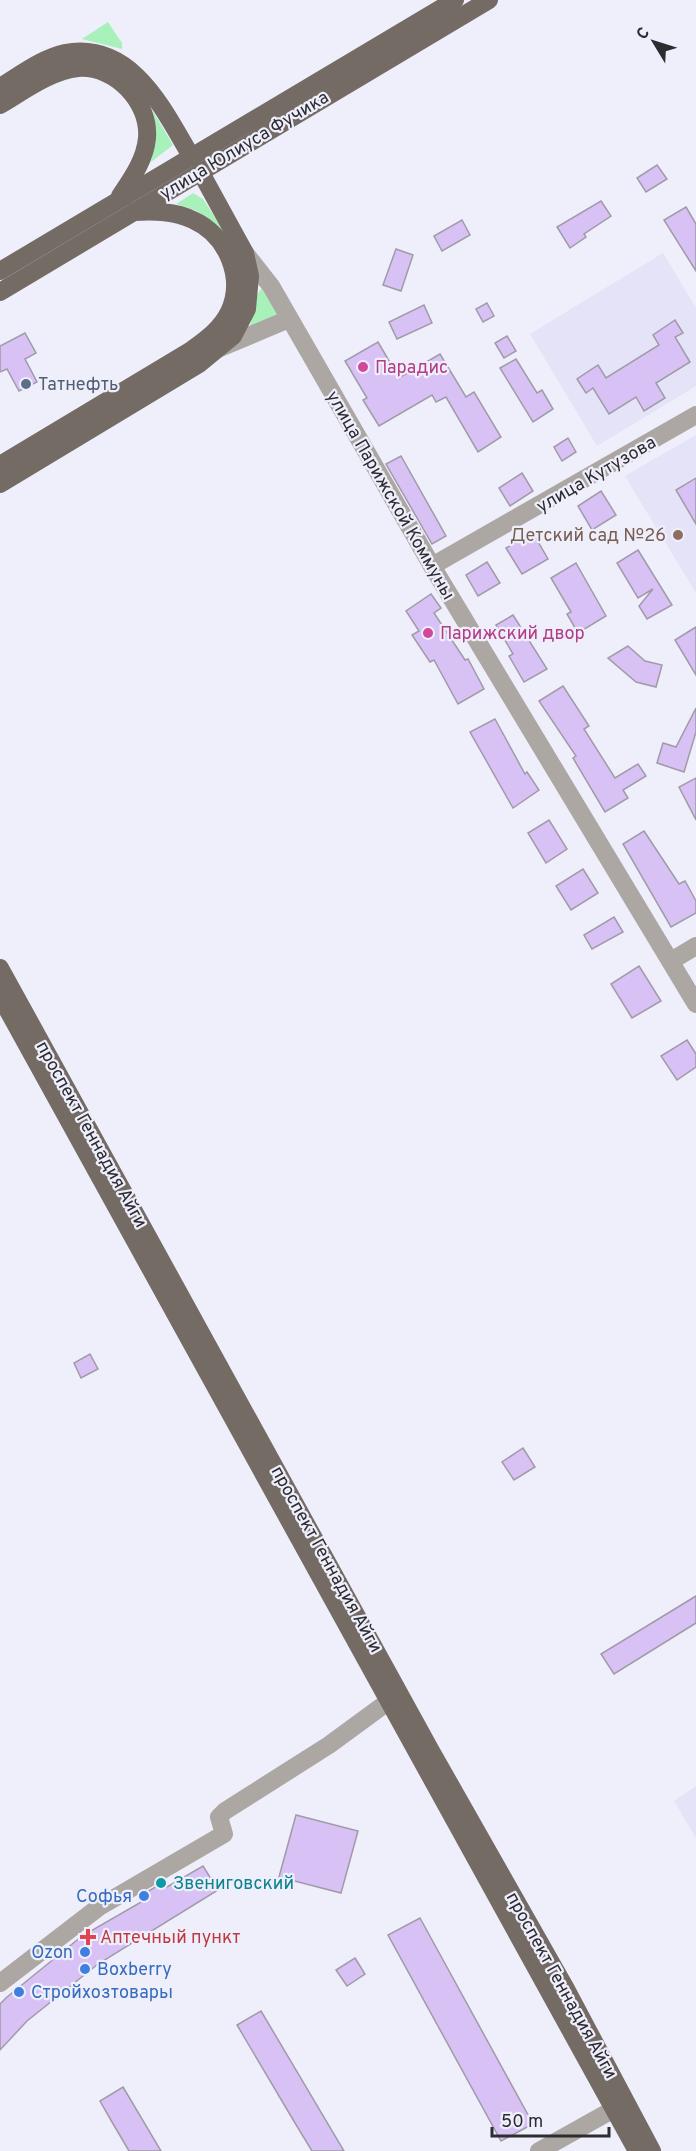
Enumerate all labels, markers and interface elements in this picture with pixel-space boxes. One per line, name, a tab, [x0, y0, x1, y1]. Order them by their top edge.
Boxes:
north arrow	[624, 12, 684, 72]
text: С	[633, 24, 655, 44]
street label: улица Юлиуса Фучика	[156, 87, 333, 206]
place label: Парадис	[375, 357, 448, 380]
marker: Парадис	[356, 360, 370, 374]
place label: Татнефть	[38, 374, 118, 397]
marker: Татнефть	[19, 377, 33, 391]
street label: улица Парижской Коммуны	[320, 387, 459, 605]
street label: улица Кутузова	[533, 432, 661, 519]
place label: Детский сад №26	[510, 525, 666, 548]
marker: Детский сад №26	[671, 528, 685, 542]
place label: Парижский двор	[440, 623, 585, 646]
marker: Парижский двор	[421, 626, 435, 640]
street label: проспект Геннадия Айги	[30, 1037, 152, 1232]
street label: проспект Геннадия Айги	[265, 1462, 387, 1657]
place label: Звениговский	[173, 1873, 294, 1896]
marker: Звениговский	[154, 1876, 168, 1890]
place label: Софья	[76, 1886, 132, 1909]
street label: проспект Геннадия Айги	[500, 1888, 622, 2083]
marker: Софья	[137, 1889, 151, 1903]
place label: Аптечный пункт	[100, 1927, 240, 1950]
marker: Аптечный пункт	[81, 1930, 95, 1944]
place label: Ozon	[31, 1942, 73, 1965]
marker: Ozon	[78, 1945, 92, 1959]
place label: Boxberry	[97, 1959, 172, 1982]
marker: Boxberry	[78, 1962, 92, 1976]
place label: Стройхозтовары	[31, 1982, 173, 2005]
marker: Стройхозтовары	[12, 1985, 26, 1999]
scale bar	[492, 2100, 609, 2138]
text: 50 m	[501, 2111, 543, 2134]

